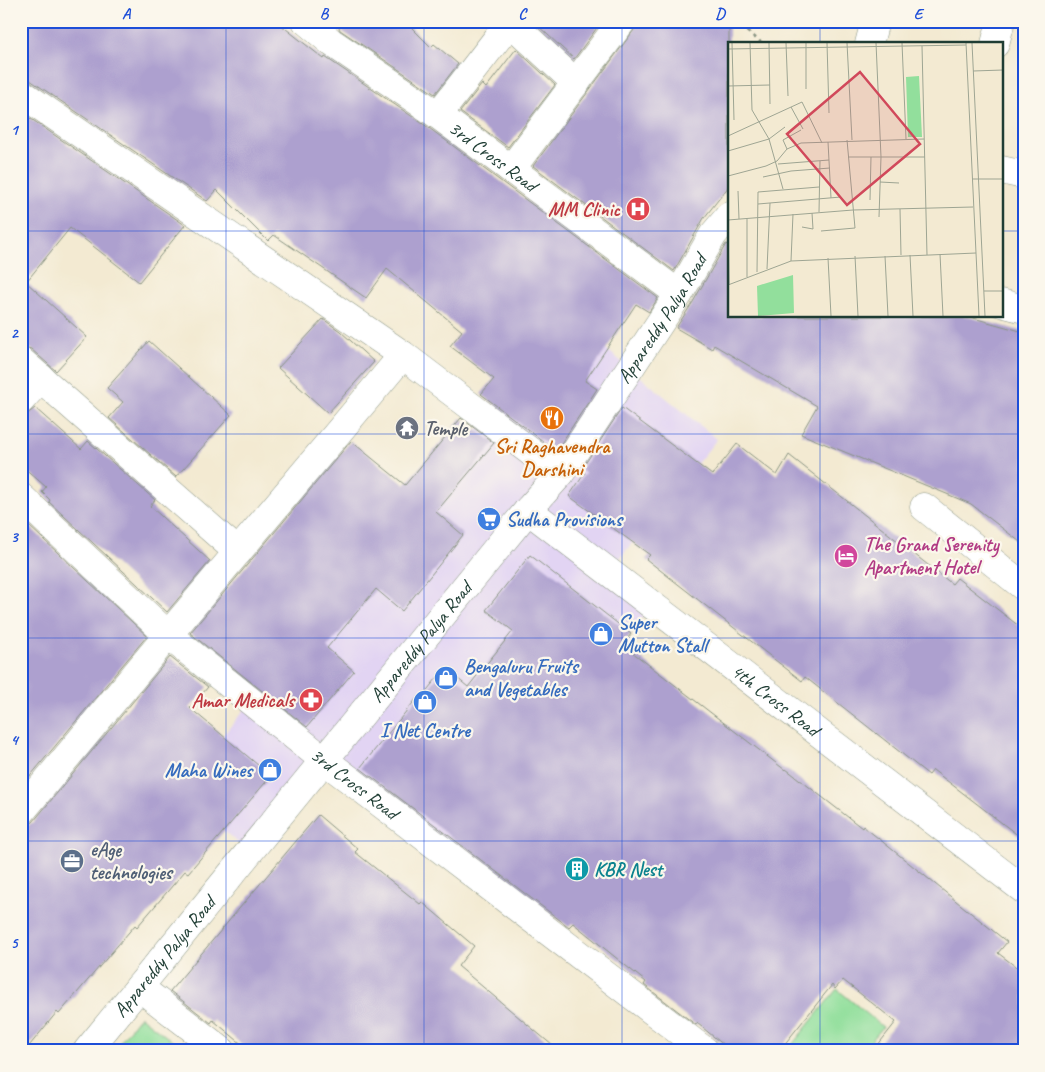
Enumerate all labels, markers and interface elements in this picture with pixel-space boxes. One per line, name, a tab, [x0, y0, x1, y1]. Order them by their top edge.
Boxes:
text: A	[122, 4, 132, 24]
text: B	[320, 4, 330, 24]
text: C	[518, 4, 528, 24]
text: D	[715, 4, 726, 24]
text: E	[914, 4, 925, 24]
inset map	[728, 42, 1002, 318]
street label: 3rd Cross Road	[444, 115, 545, 199]
text: 1	[10, 120, 19, 140]
hospital icon: MM Clinic	[625, 196, 651, 222]
place label: MM Clinic	[548, 197, 621, 222]
street label: Appareddy Palya Road	[611, 247, 714, 388]
text: 2	[10, 323, 19, 343]
restaurant icon: Sri Raghavendra Darshini	[539, 405, 565, 431]
temple icon: Temple	[394, 415, 420, 441]
place label: Temple	[424, 416, 469, 441]
place label: Sri Raghavendra Darshini	[495, 434, 611, 482]
supermarket icon: Sudha Provisions	[476, 506, 502, 532]
place label: Sudha Provisions	[506, 507, 624, 532]
text: 3	[10, 527, 19, 547]
place label: The Grand Serenity Apartment Hotel	[864, 532, 1001, 580]
hotel icon: The Grand Serenity Apartment Hotel	[833, 543, 859, 569]
street label: Appareddy Palya Road	[364, 574, 479, 707]
place label: Super Mutton Stall	[618, 610, 710, 658]
shop icon: Super Mutton Stall	[588, 621, 614, 647]
place label: Bengaluru Fruits and Vegetables	[464, 654, 580, 702]
street label: 4th Cross Road	[726, 658, 827, 743]
shop icon: Bengaluru Fruits and Vegetables	[433, 665, 459, 691]
pharmacy icon: Amar Medicals	[298, 687, 324, 713]
place label: Amar Medicals	[191, 688, 296, 713]
shop icon: I Net Centre	[412, 689, 438, 715]
place label: I Net Centre	[380, 718, 471, 743]
text: 4	[10, 730, 19, 750]
street label: 3rd Cross Road	[306, 742, 406, 827]
shop icon: Maha Wines	[257, 757, 283, 783]
place label: Maha Wines	[165, 758, 254, 783]
place label: eAge technologies	[90, 837, 174, 885]
office icon: eAge technologies	[59, 848, 85, 874]
building icon: KBR Nest	[564, 856, 590, 882]
place label: KBR Nest	[594, 857, 664, 882]
street label: Appareddy Palya Road	[107, 889, 223, 1022]
text: 5	[11, 933, 20, 953]

